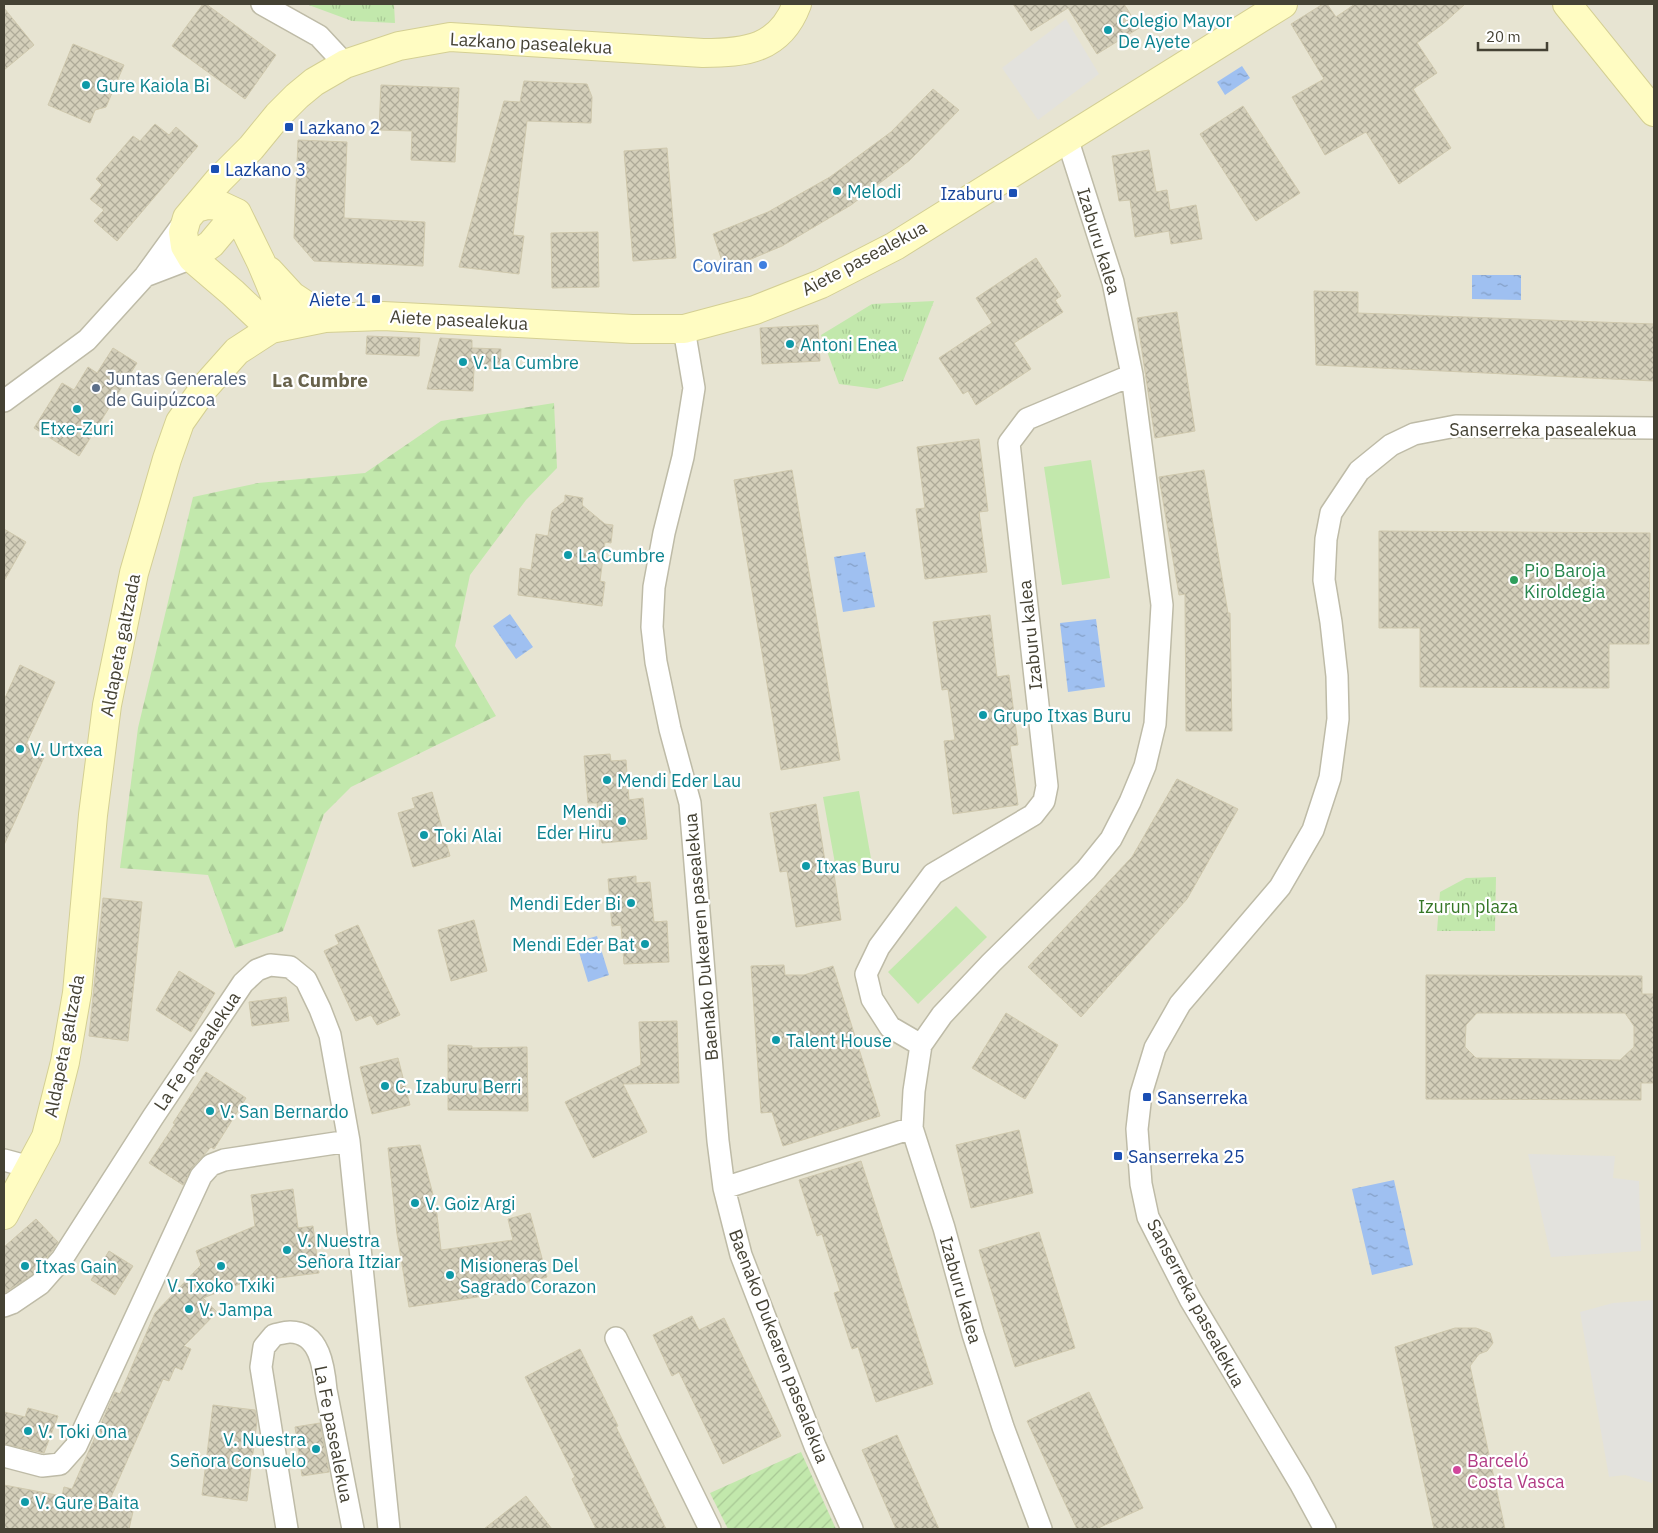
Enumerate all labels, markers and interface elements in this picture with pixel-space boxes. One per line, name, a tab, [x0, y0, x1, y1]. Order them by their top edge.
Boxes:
place label: Colegio Mayor De Ayete	[1118, 9, 1232, 53]
scale bar	[1478, 20, 1547, 52]
marker: Colegio Mayor De Ayete	[1102, 24, 1114, 36]
street label: Lazkano pasealekua	[449, 27, 613, 59]
text: 20 m	[1486, 27, 1521, 46]
place label: Gure Kaiola Bi	[96, 74, 210, 97]
marker: Gure Kaiola Bi	[80, 79, 92, 91]
place label: Lazkano 2	[299, 116, 380, 139]
marker: Lazkano 2	[283, 121, 295, 133]
place label: Lazkano 3	[225, 158, 306, 181]
marker: Lazkano 3	[209, 163, 221, 175]
place label: Melodi	[847, 180, 901, 203]
place label: Izaburu	[940, 182, 1003, 205]
marker: Melodi	[831, 185, 843, 197]
street label: Izaburu kalea	[1072, 185, 1126, 297]
marker: Izaburu	[1007, 187, 1019, 199]
street label: Aiete pasealekua	[797, 215, 931, 301]
place label: Coviran	[692, 254, 753, 277]
marker: Coviran	[757, 259, 769, 271]
place label: Aiete 1	[309, 288, 366, 311]
marker: Aiete 1	[370, 293, 382, 305]
street label: Aiete pasealekua	[389, 305, 529, 335]
place label: Antoni Enea	[800, 333, 898, 356]
marker: Antoni Enea	[784, 338, 796, 350]
place label: V. La Cumbre	[473, 351, 579, 374]
marker: V. La Cumbre	[457, 356, 469, 368]
place label: Juntas Generales de Guipúzcoa	[106, 367, 247, 411]
district label: La Cumbre	[272, 368, 368, 392]
marker: Juntas Generales de Guipúzcoa	[90, 382, 102, 394]
marker: Etxe-Zuri	[71, 403, 83, 415]
place label: Etxe-Zuri	[40, 417, 114, 440]
street label: Sanserreka pasealekua	[1449, 418, 1637, 441]
place label: La Cumbre	[578, 544, 665, 567]
marker: La Cumbre	[562, 549, 574, 561]
place label: Pio Baroja Kiroldegia	[1524, 559, 1606, 603]
street label: Aldapeta galtzada	[95, 571, 145, 718]
marker: Pio Baroja Kiroldegia	[1508, 574, 1520, 586]
street label: Izaburu kalea	[1013, 579, 1047, 691]
place label: Grupo Itxas Buru	[993, 704, 1131, 727]
marker: Grupo Itxas Buru	[977, 709, 989, 721]
place label: V. Urtxea	[30, 738, 103, 761]
marker: V. Urtxea	[14, 743, 26, 755]
place label: Mendi Eder Lau	[617, 769, 741, 792]
marker: Mendi Eder Lau	[601, 774, 613, 786]
place label: Mendi Eder Hiru	[536, 800, 612, 844]
street label: Baenako Dukearen pasealekua	[679, 812, 723, 1062]
marker: Mendi Eder Hiru	[616, 815, 628, 827]
place label: Toki Alai	[434, 824, 502, 847]
marker: Toki Alai	[418, 829, 430, 841]
place label: Itxas Buru	[816, 855, 900, 878]
marker: Itxas Buru	[800, 860, 812, 872]
place label: Mendi Eder Bi	[509, 892, 621, 915]
park label: Izurun plaza	[1418, 895, 1518, 918]
marker: Mendi Eder Bi	[625, 897, 637, 909]
place label: Mendi Eder Bat	[512, 933, 635, 956]
marker: Mendi Eder Bat	[639, 938, 651, 950]
street label: Aldapeta galtzada	[39, 972, 89, 1119]
street label: La Fe pasealekua	[149, 987, 246, 1115]
place label: Talent House	[786, 1029, 892, 1052]
marker: Talent House	[770, 1034, 782, 1046]
place label: C. Izaburu Berri	[395, 1075, 522, 1098]
marker: C. Izaburu Berri	[379, 1080, 391, 1092]
place label: Sanserreka	[1157, 1086, 1248, 1109]
marker: Sanserreka	[1141, 1091, 1153, 1103]
place label: V. San Bernardo	[220, 1100, 349, 1123]
marker: V. San Bernardo	[204, 1105, 216, 1117]
place label: Sanserreka 25	[1128, 1145, 1245, 1168]
marker: Sanserreka 25	[1112, 1150, 1124, 1162]
place label: V. Goiz Argi	[425, 1192, 515, 1215]
marker: V. Goiz Argi	[409, 1197, 421, 1209]
street label: Sanserreka pasealekua	[1142, 1215, 1250, 1391]
street label: Baenako Dukearen pasealekua	[724, 1226, 834, 1467]
place label: V. Nuestra Señora Itziar	[297, 1229, 401, 1273]
street label: Izaburu kalea	[935, 1234, 987, 1347]
marker: V. Nuestra Señora Itziar	[281, 1244, 293, 1256]
place label: Misioneras Del Sagrado Corazon	[460, 1254, 596, 1298]
place label: Itxas Gain	[35, 1255, 117, 1278]
marker: Itxas Gain	[19, 1260, 31, 1272]
marker: V. Txoko Txiki	[215, 1260, 227, 1272]
marker: Misioneras Del Sagrado Corazon	[444, 1269, 456, 1281]
place label: V. Txoko Txiki	[167, 1274, 275, 1297]
place label: V. Jampa	[199, 1298, 273, 1321]
marker: V. Jampa	[183, 1303, 195, 1315]
street label: La Fe pasealekua	[309, 1364, 359, 1505]
place label: V. Toki Ona	[38, 1420, 127, 1443]
marker: V. Toki Ona	[22, 1425, 34, 1437]
place label: V. Nuestra Señora Consuelo	[170, 1428, 306, 1472]
marker: V. Nuestra Señora Consuelo	[310, 1443, 322, 1455]
place label: Barceló Costa Vasca	[1467, 1449, 1565, 1493]
marker: Barceló Costa Vasca	[1451, 1464, 1463, 1476]
place label: V. Gure Baita	[35, 1491, 140, 1514]
marker: V. Gure Baita	[19, 1496, 31, 1508]

